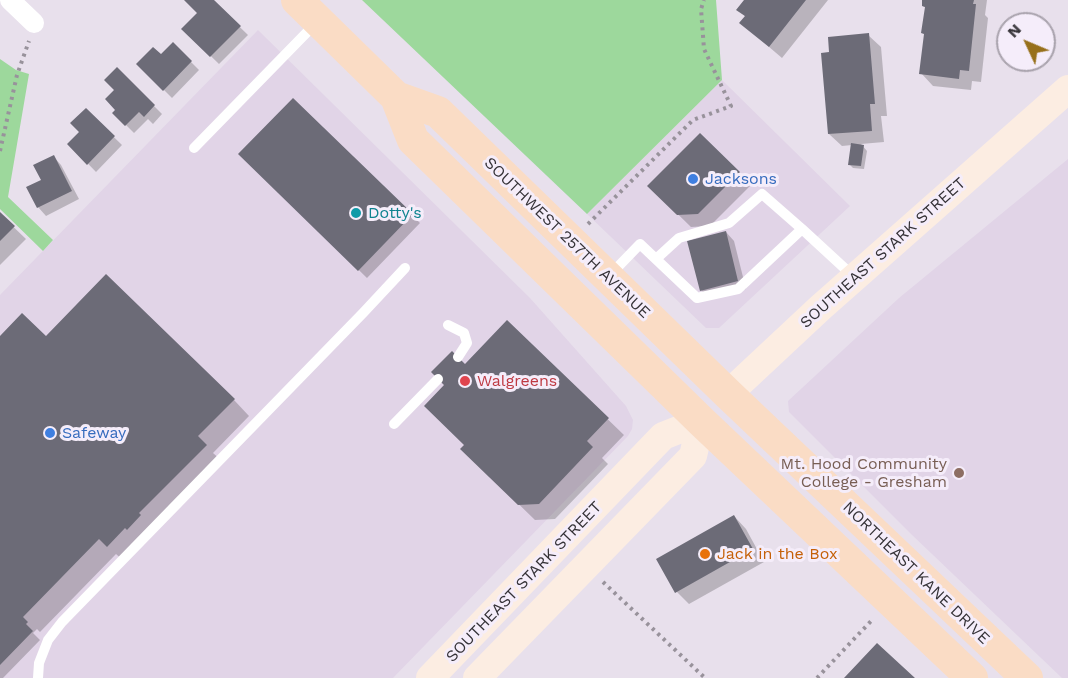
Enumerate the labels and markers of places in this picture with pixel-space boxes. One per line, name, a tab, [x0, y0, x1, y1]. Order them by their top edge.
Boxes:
place label: Jacksons	[705, 169, 777, 189]
marker: Jacksons	[686, 172, 700, 186]
place label: Dotty's	[368, 203, 422, 223]
marker: Dotty's	[349, 206, 363, 220]
place label: Walgreens	[477, 371, 557, 391]
marker: Walgreens	[458, 374, 472, 388]
place label: Safeway	[62, 423, 126, 443]
marker: Safeway	[43, 426, 57, 440]
place label: Mt. Hood Community College - Gresham	[781, 454, 947, 492]
marker: Mt. Hood Community College - Gresham	[952, 466, 966, 480]
place label: Jack in the Box	[717, 544, 837, 564]
marker: Jack in the Box	[698, 547, 712, 561]

